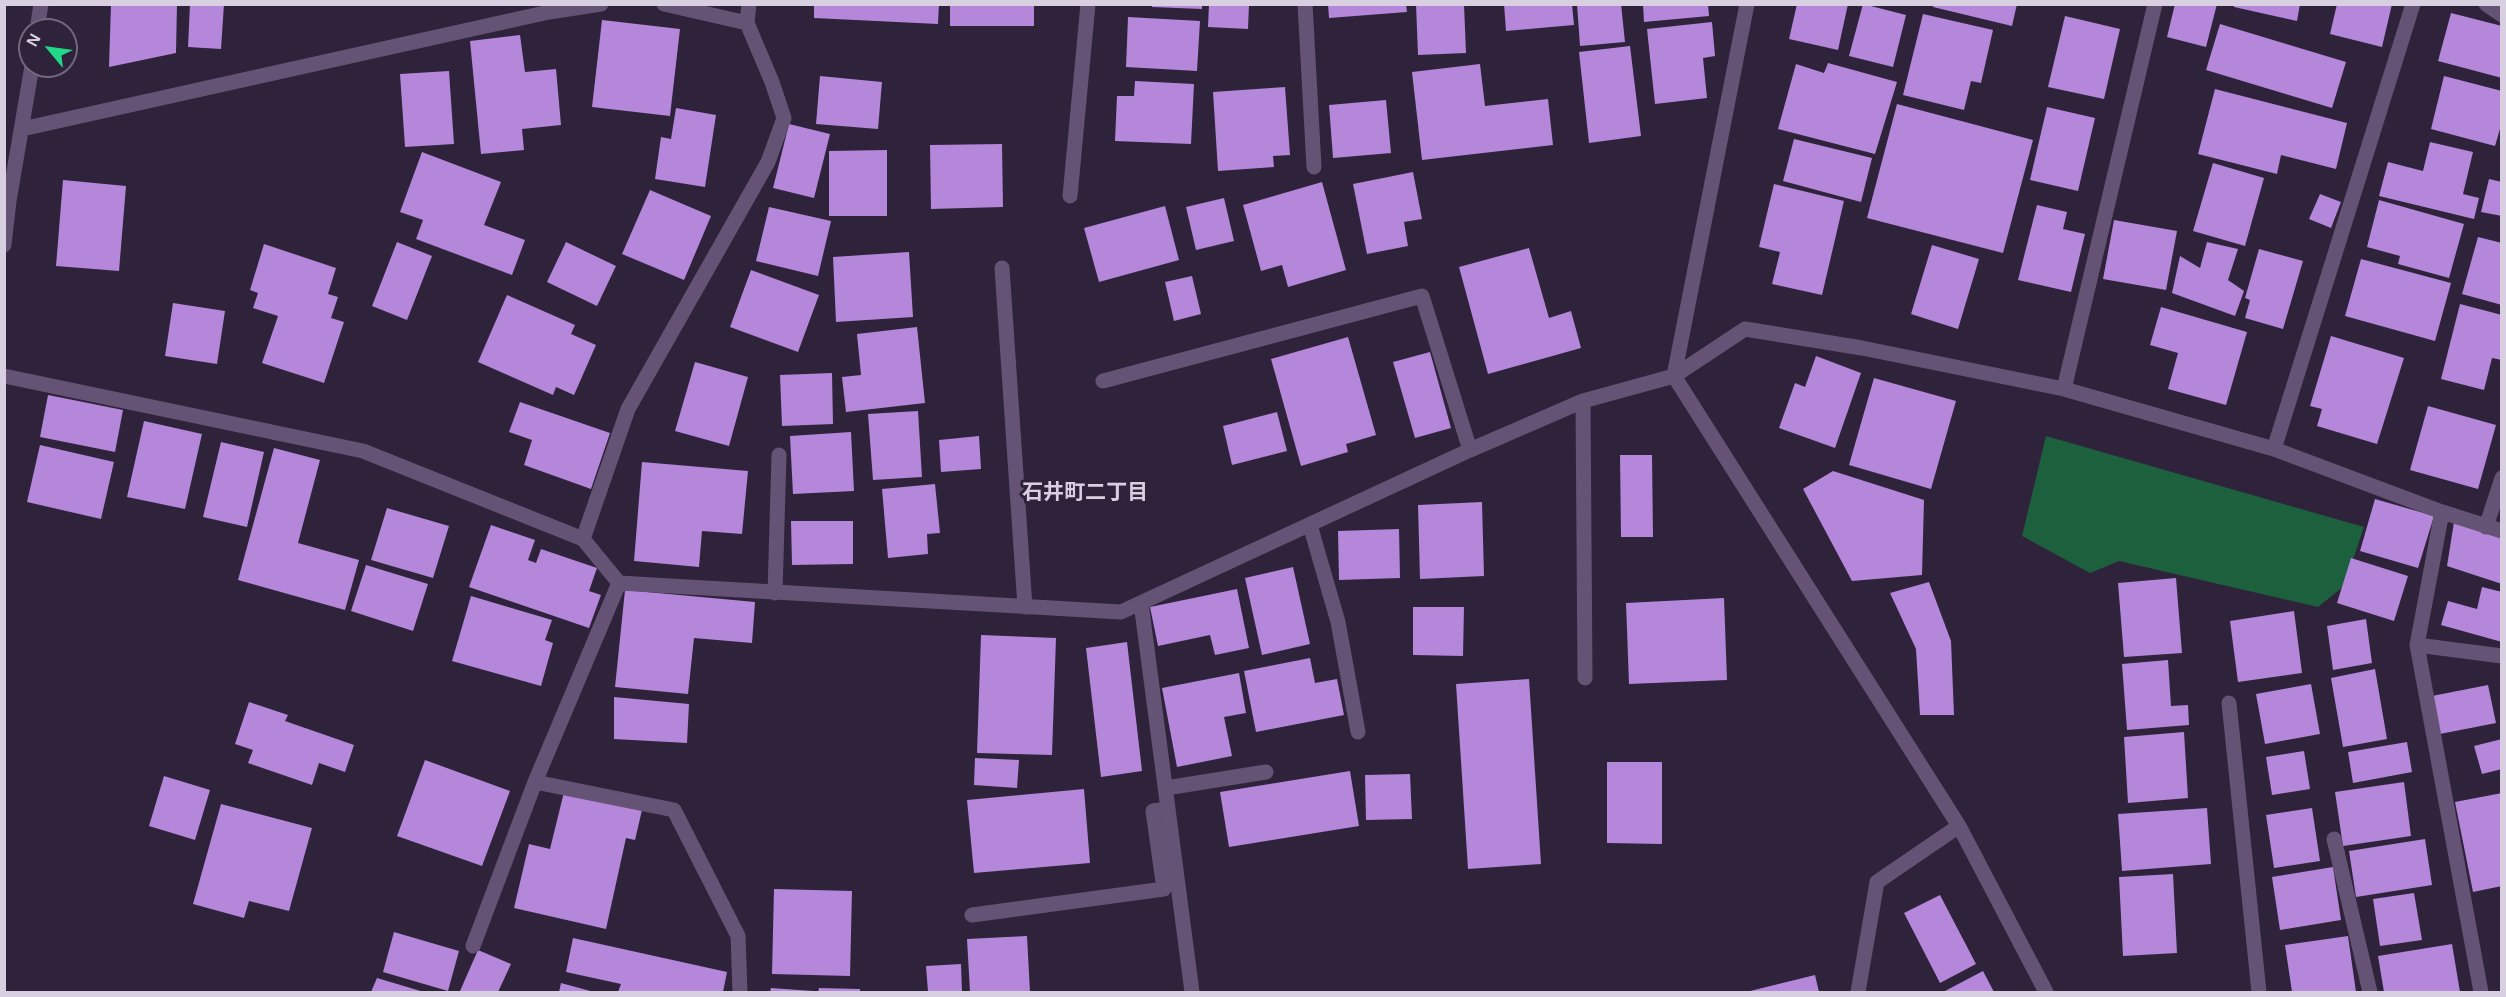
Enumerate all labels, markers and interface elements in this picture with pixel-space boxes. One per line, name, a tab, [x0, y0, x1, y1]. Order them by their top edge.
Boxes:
north arrow	[18, 18, 78, 78]
text: N	[23, 31, 44, 49]
district label: 石井町二丁目	[1022, 480, 1148, 506]

